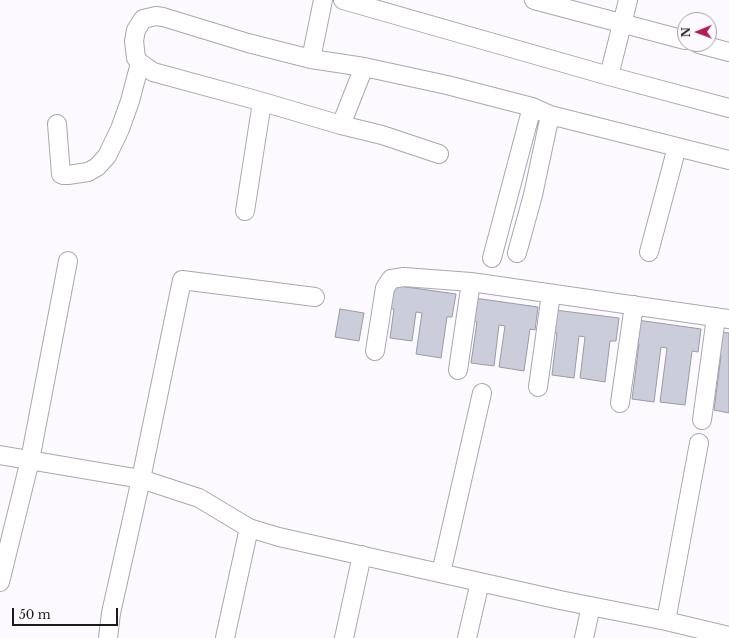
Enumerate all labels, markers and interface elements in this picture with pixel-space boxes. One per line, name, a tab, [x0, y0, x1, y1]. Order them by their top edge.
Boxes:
north arrow	[677, 12, 717, 52]
text: N	[679, 27, 693, 37]
scale bar	[14, 600, 120, 626]
text: 50 m	[19, 607, 51, 622]

